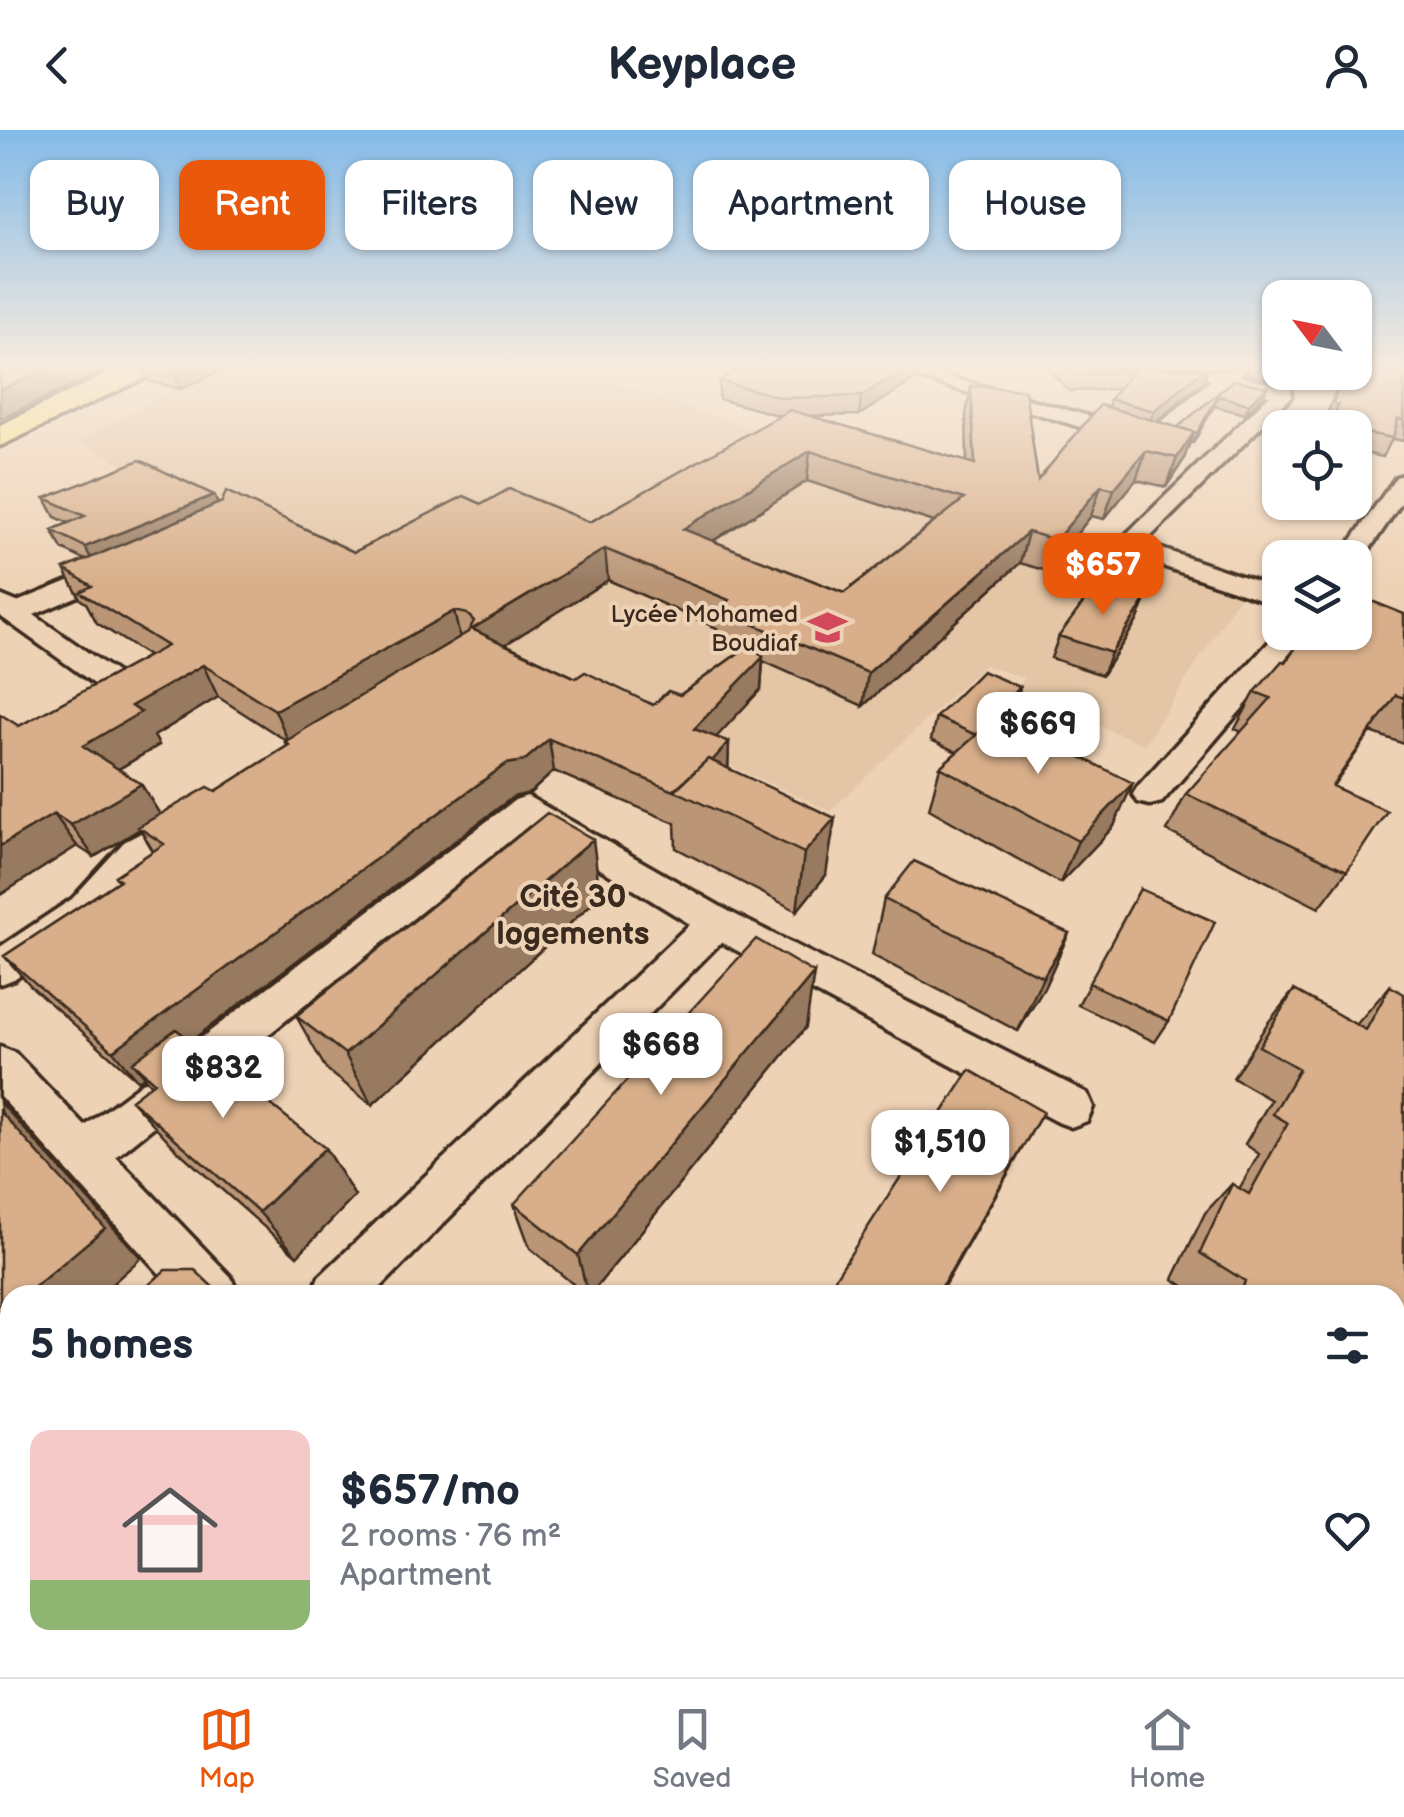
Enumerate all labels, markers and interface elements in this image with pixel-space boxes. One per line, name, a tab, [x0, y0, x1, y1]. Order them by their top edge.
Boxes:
icon: back	[30, 38, 85, 93]
text: Keyplace	[608, 38, 796, 93]
icon: person	[1319, 38, 1374, 93]
chip: Buy	[30, 160, 159, 250]
chip: Rent	[179, 160, 325, 250]
chip: Filters	[345, 160, 513, 250]
chip: New	[533, 160, 673, 250]
chip: Apartment	[693, 160, 929, 250]
chip: House	[949, 160, 1121, 250]
north arrow	[1262, 280, 1372, 390]
map controls	[1262, 280, 1372, 650]
button: locate	[1262, 410, 1372, 520]
pin: $657	[1044, 533, 1162, 618]
button: layers	[1262, 540, 1372, 650]
text: $657	[1065, 546, 1141, 585]
place label: Lycée Mohamed Boudiaf	[611, 599, 798, 659]
school or university icon: Lycée Mohamed Boudiaf	[807, 606, 849, 648]
pin: $669	[979, 692, 1097, 777]
text: $669	[999, 705, 1077, 744]
district label: Cité 30 logements	[497, 878, 649, 954]
pin: $668	[602, 1013, 720, 1098]
text: $668	[621, 1026, 701, 1065]
pin: $832	[164, 1036, 282, 1121]
text: $832	[184, 1049, 262, 1088]
pin: $1,510	[859, 1110, 1021, 1195]
text: $1,510	[893, 1123, 987, 1162]
icon: filters	[1320, 1318, 1375, 1373]
text: 5 homes	[30, 1320, 193, 1371]
text: $657/mo	[340, 1466, 520, 1517]
icon: home	[110, 1470, 230, 1590]
icon: heart	[1320, 1503, 1375, 1558]
text: 2 rooms · 76 m²	[340, 1517, 561, 1556]
text: Apartment	[340, 1556, 491, 1595]
tab: Map	[199, 1702, 255, 1795]
tab: Saved	[653, 1702, 731, 1795]
tab: Home	[1129, 1702, 1205, 1795]

